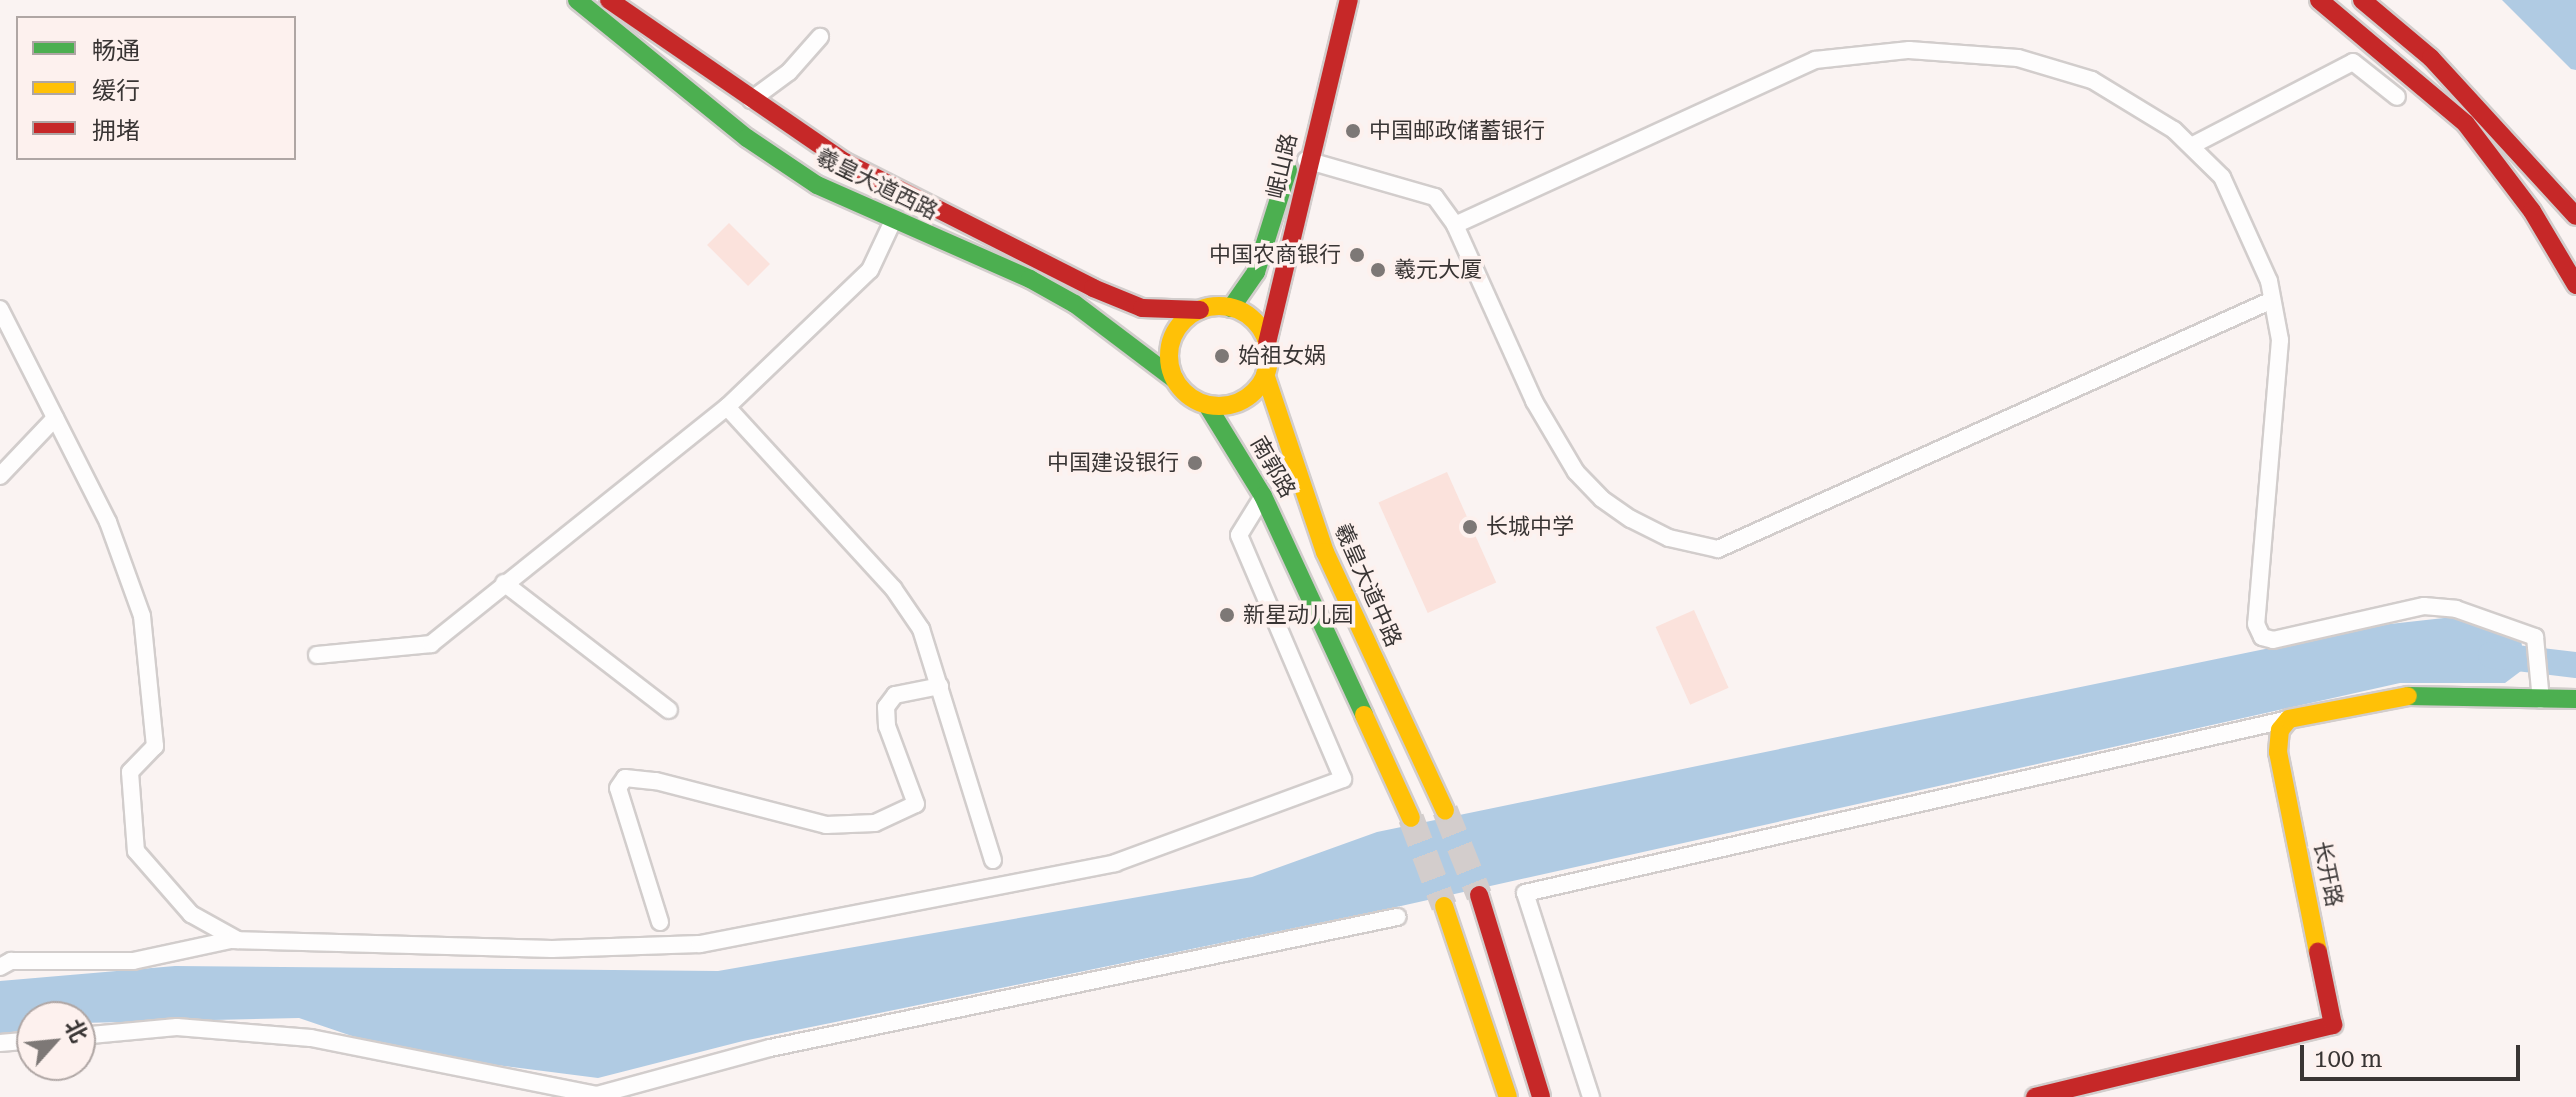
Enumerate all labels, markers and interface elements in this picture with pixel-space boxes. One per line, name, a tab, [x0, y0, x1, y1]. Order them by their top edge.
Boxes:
legend	[16, 16, 296, 160]
text: 畅通	[92, 37, 140, 65]
text: 缓行	[92, 77, 140, 105]
text: 拥堵	[92, 117, 140, 145]
place label: 中国邮政储蓄银行	[1369, 118, 1545, 144]
marker: 中国邮政储蓄银行	[1344, 122, 1362, 140]
street label: 岷山路	[1262, 131, 1302, 201]
street label: 羲皇大道西路	[812, 143, 942, 225]
place label: 中国农商银行	[1209, 242, 1341, 268]
marker: 中国农商银行	[1348, 246, 1366, 264]
place label: 羲元大厦	[1394, 257, 1482, 283]
marker: 羲元大厦	[1369, 261, 1387, 279]
place label: 始祖女娲	[1238, 343, 1326, 369]
marker: 始祖女娲	[1213, 347, 1231, 365]
street label: 南郭路	[1245, 432, 1301, 502]
place label: 中国建设银行	[1047, 450, 1179, 476]
marker: 中国建设银行	[1186, 454, 1204, 472]
place label: 长城中学	[1486, 514, 1574, 540]
marker: 长城中学	[1461, 518, 1479, 536]
street label: 羲皇大道中路	[1329, 519, 1407, 651]
place label: 新星动儿园	[1243, 602, 1353, 628]
marker: 新星动儿园	[1218, 606, 1236, 624]
street label: 长开路	[2308, 839, 2348, 909]
north arrow	[16, 1001, 96, 1081]
text: 北	[60, 1015, 92, 1046]
scale bar	[2304, 1029, 2524, 1079]
text: 100 m	[2314, 1045, 2382, 1073]

